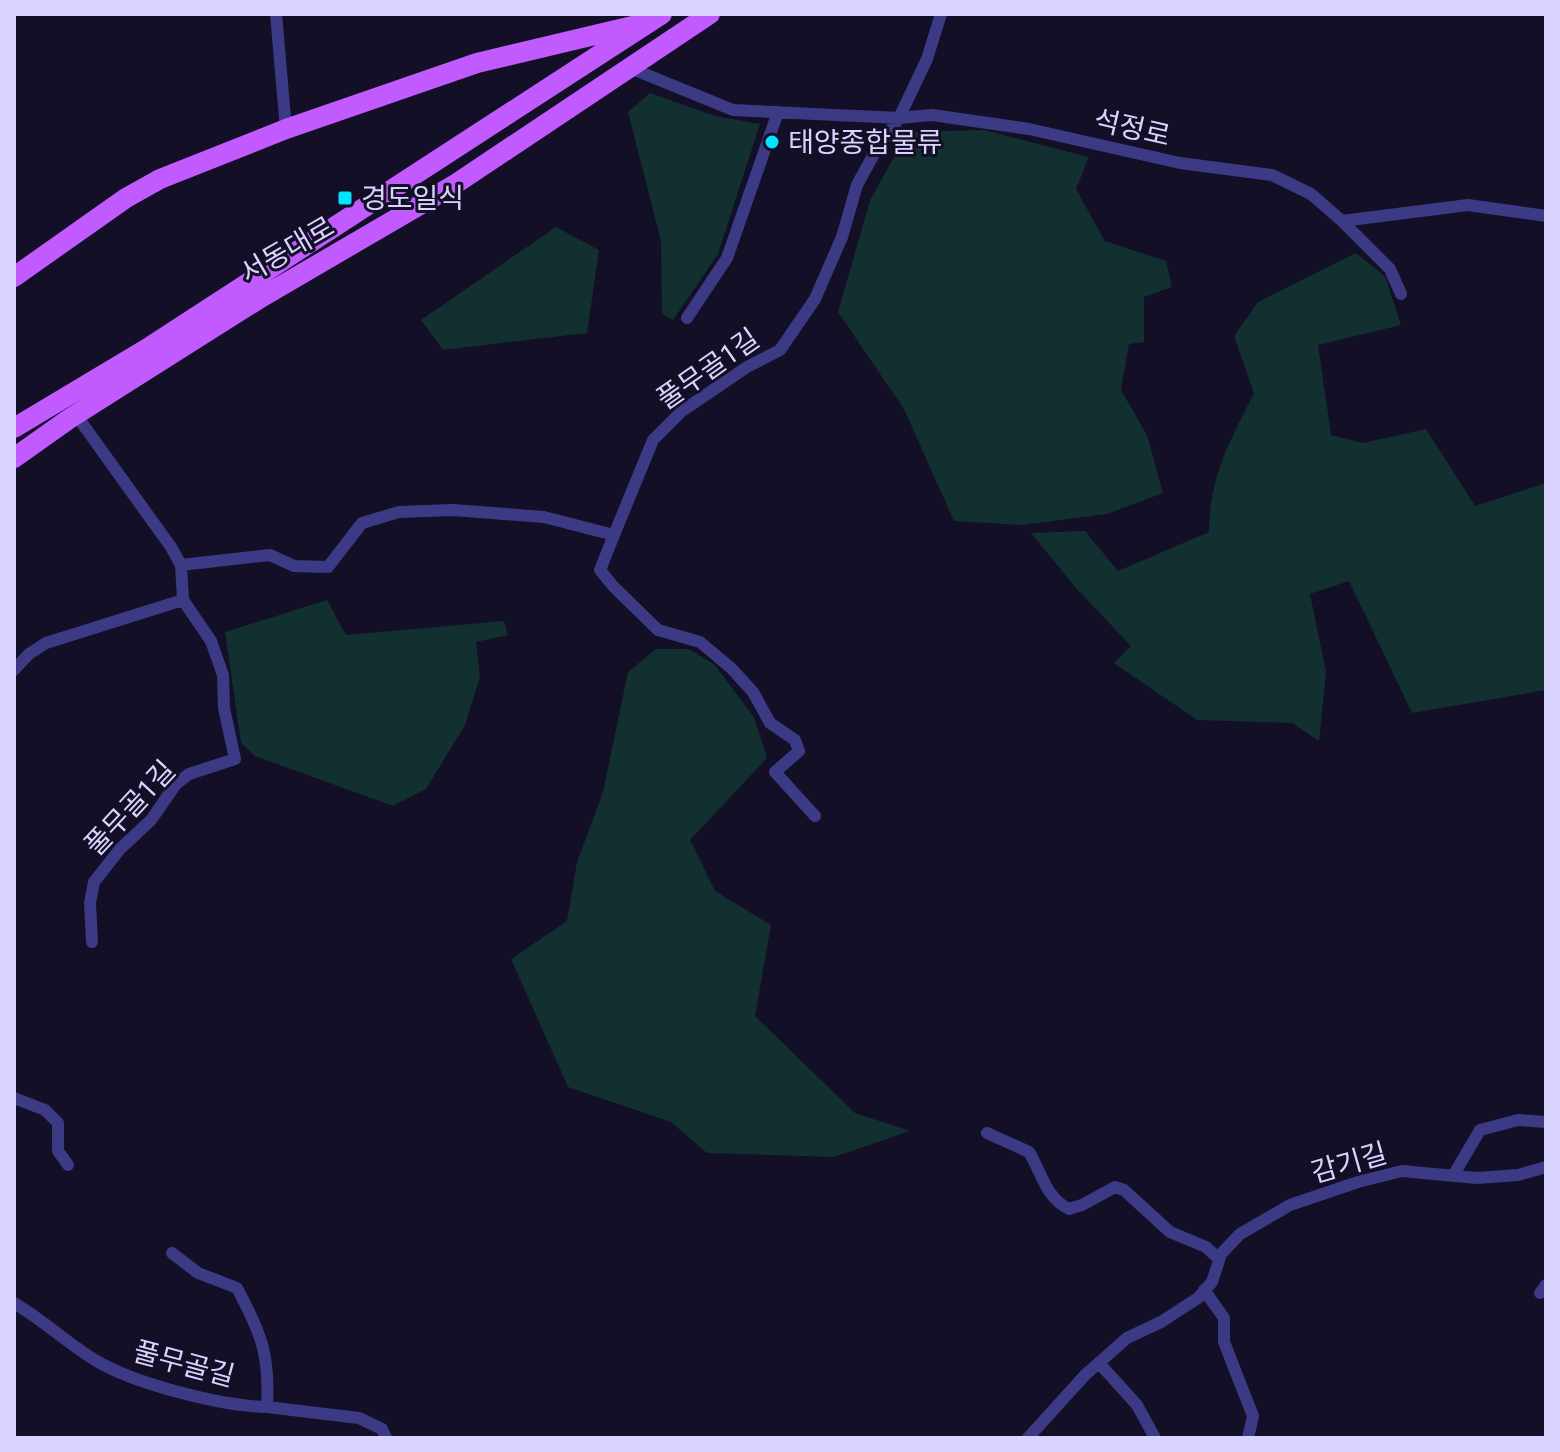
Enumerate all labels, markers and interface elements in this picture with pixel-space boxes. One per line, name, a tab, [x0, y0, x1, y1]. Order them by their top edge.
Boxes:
street label: 석정로	[1091, 103, 1173, 153]
place label: 태양종합물류	[788, 126, 943, 159]
marker: 태양종합물류	[763, 133, 781, 151]
place label: 경도일식	[361, 182, 464, 215]
marker: 경도일식	[336, 189, 354, 207]
street label: 서동대로	[234, 210, 340, 290]
street label: 풀무골1길	[651, 322, 765, 416]
street label: 풀무골1길	[78, 754, 182, 862]
street label: 감기길	[1307, 1136, 1391, 1190]
street label: 풀무골길	[130, 1335, 238, 1393]

